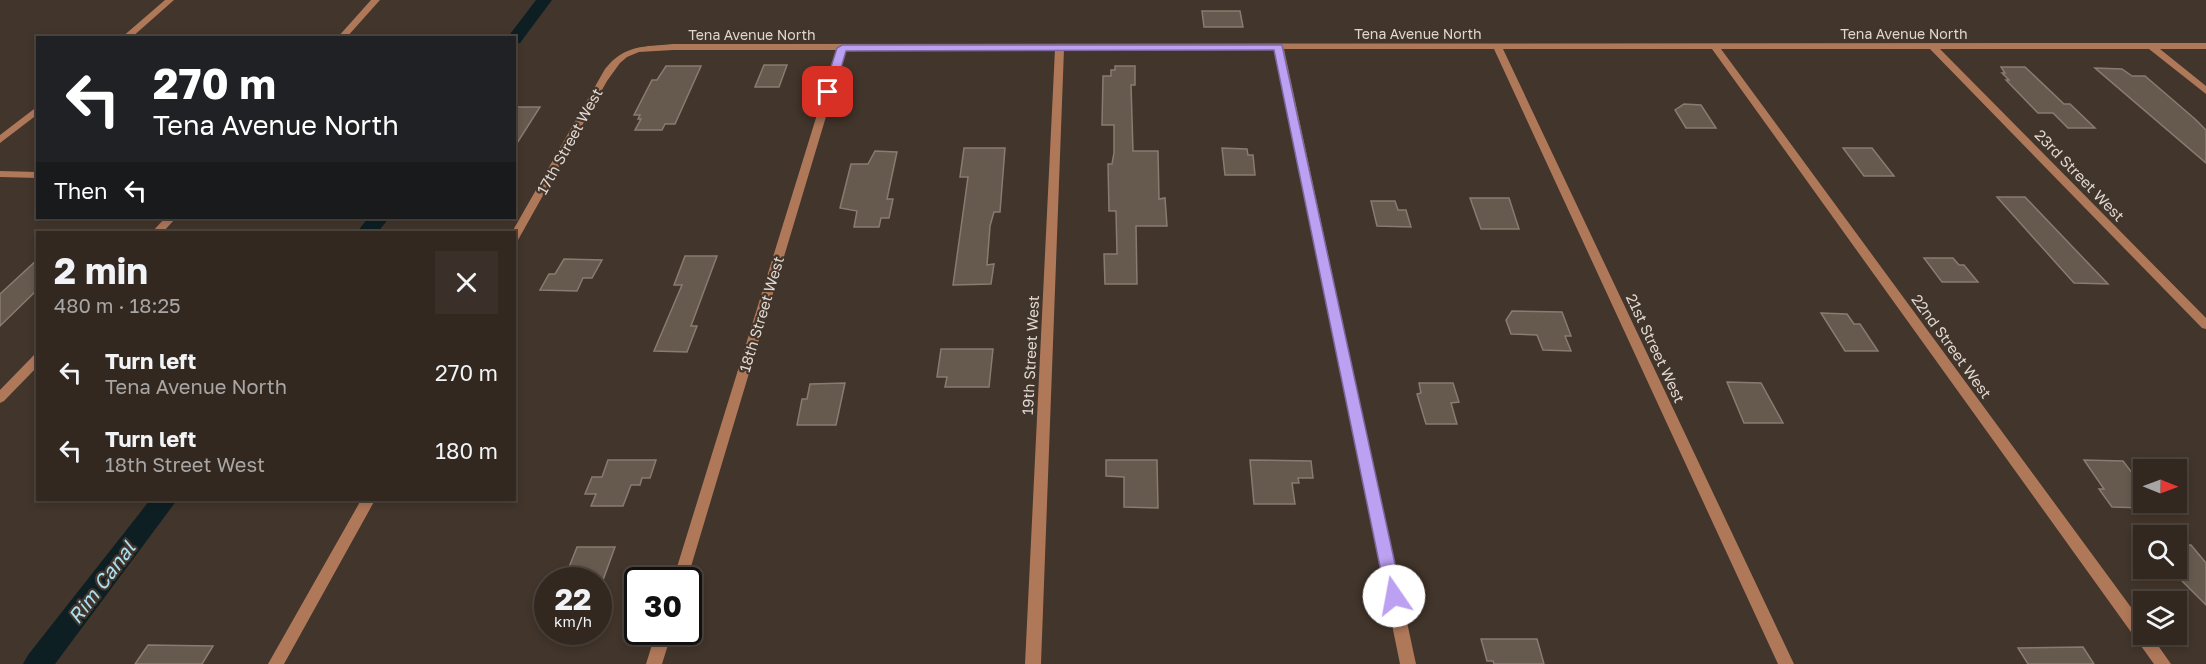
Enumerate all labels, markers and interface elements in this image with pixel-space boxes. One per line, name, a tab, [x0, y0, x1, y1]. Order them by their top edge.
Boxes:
street label: Tena Avenue North	[1354, 25, 1482, 42]
street label: Tena Avenue North	[1840, 25, 1968, 42]
street label: Tena Avenue North	[688, 26, 816, 43]
text: 270 m	[153, 58, 276, 108]
icon: left	[54, 60, 132, 138]
pin	[802, 66, 853, 117]
icon: arrive	[811, 75, 844, 108]
street label: 17th Street West	[532, 85, 606, 197]
text: Tena Avenue North	[153, 109, 399, 141]
street label: 23rd Street West	[2032, 125, 2128, 225]
icon: left	[119, 174, 152, 207]
text: Then	[54, 177, 107, 204]
text: 2 min	[54, 249, 148, 292]
button: close	[435, 251, 498, 314]
street label: 18th Street West	[735, 254, 787, 374]
street label: 22nd Street West	[1908, 290, 1996, 402]
street label: 21st Street West	[1623, 291, 1689, 405]
text: 480 m · 18:25	[54, 293, 181, 317]
street label: 19th Street West	[1018, 295, 1042, 415]
text: Turn left	[105, 347, 196, 374]
icon: left	[54, 356, 87, 389]
text: 270 m	[435, 359, 498, 386]
text: Tena Avenue North	[105, 374, 287, 398]
text: Turn left	[105, 425, 196, 452]
icon: left	[54, 434, 87, 467]
text: 180 m	[435, 437, 498, 464]
text: 18th Street West	[105, 452, 265, 476]
north arrow	[2133, 459, 2187, 513]
map controls	[2133, 459, 2187, 645]
button: search	[2133, 525, 2187, 579]
water label: Rim Canal	[62, 536, 140, 628]
position arrow	[1362, 564, 1426, 628]
speed limit sign: 30	[624, 567, 702, 645]
text: 22	[555, 581, 591, 617]
button: layers	[2133, 591, 2187, 645]
text: km/h	[554, 612, 592, 630]

